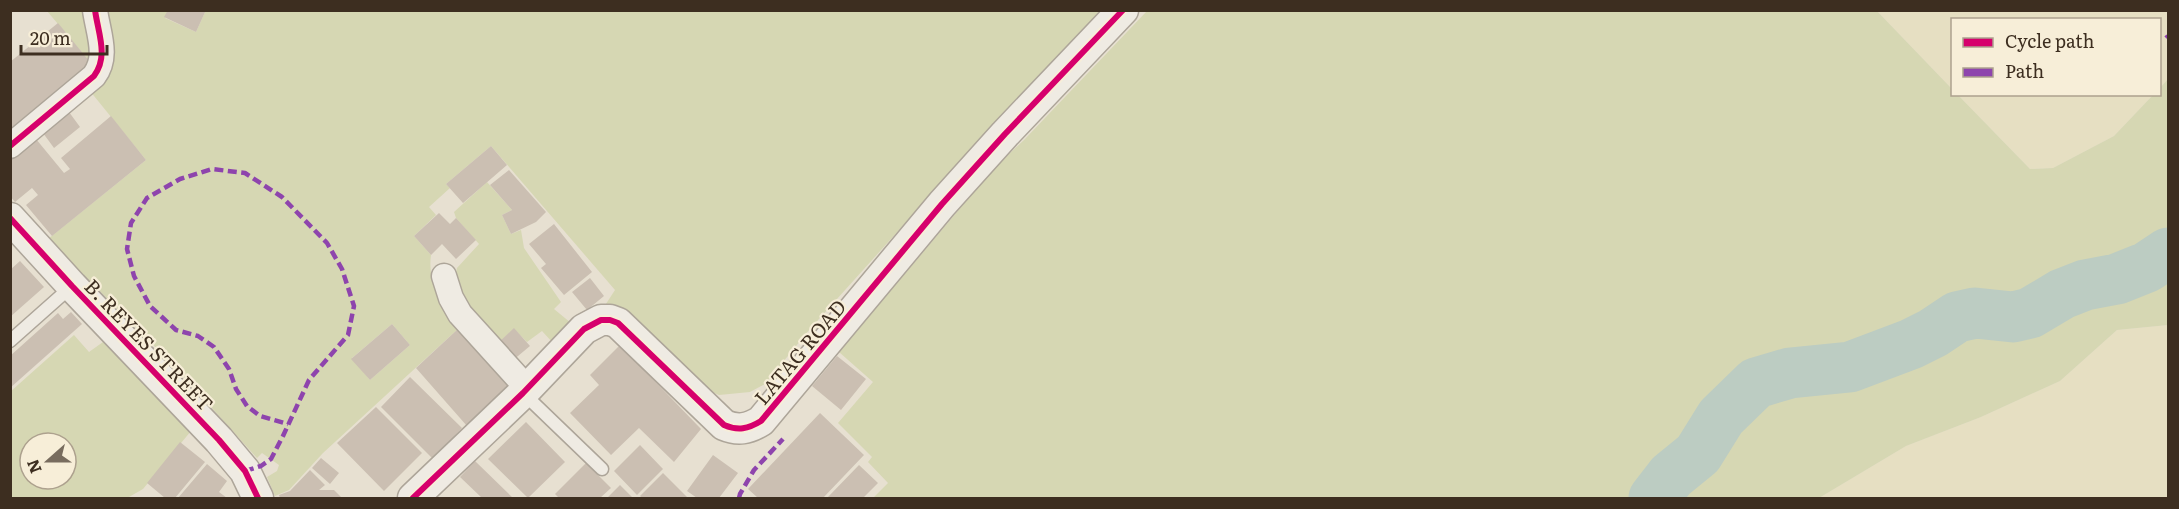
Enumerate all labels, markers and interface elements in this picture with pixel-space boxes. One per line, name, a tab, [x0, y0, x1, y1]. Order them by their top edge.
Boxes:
scale bar	[21, 18, 106, 56]
legend	[1951, 18, 2161, 96]
text: 20 m	[30, 24, 71, 51]
text: Cycle path	[2005, 27, 2094, 54]
text: Path	[2005, 57, 2044, 84]
street label: B. REYES STREET	[79, 271, 221, 417]
street label: LATAG ROAD	[746, 292, 852, 410]
north arrow	[18, 431, 78, 491]
text: N	[19, 456, 47, 477]

